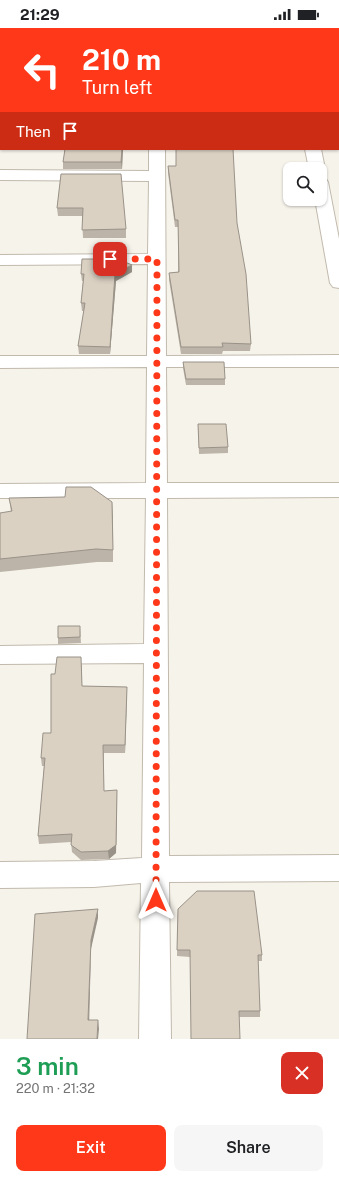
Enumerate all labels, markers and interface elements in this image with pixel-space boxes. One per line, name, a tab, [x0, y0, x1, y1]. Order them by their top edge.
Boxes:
text: 21:29	[20, 6, 60, 23]
text: 210 m	[82, 43, 161, 76]
icon: left	[16, 44, 68, 96]
text: Turn left	[82, 77, 152, 98]
icon: arrive	[59, 120, 81, 142]
text: Then	[16, 123, 51, 140]
map controls	[283, 162, 327, 206]
button: search	[283, 162, 327, 206]
pin	[93, 242, 127, 276]
icon: arrive	[99, 248, 121, 270]
position arrow	[135, 879, 177, 921]
text: 3 min	[16, 1052, 79, 1080]
button: close	[281, 1052, 323, 1094]
text: 220 m · 21:32	[16, 1081, 95, 1096]
button: Exit	[16, 1125, 166, 1171]
button: Share	[174, 1125, 323, 1171]

